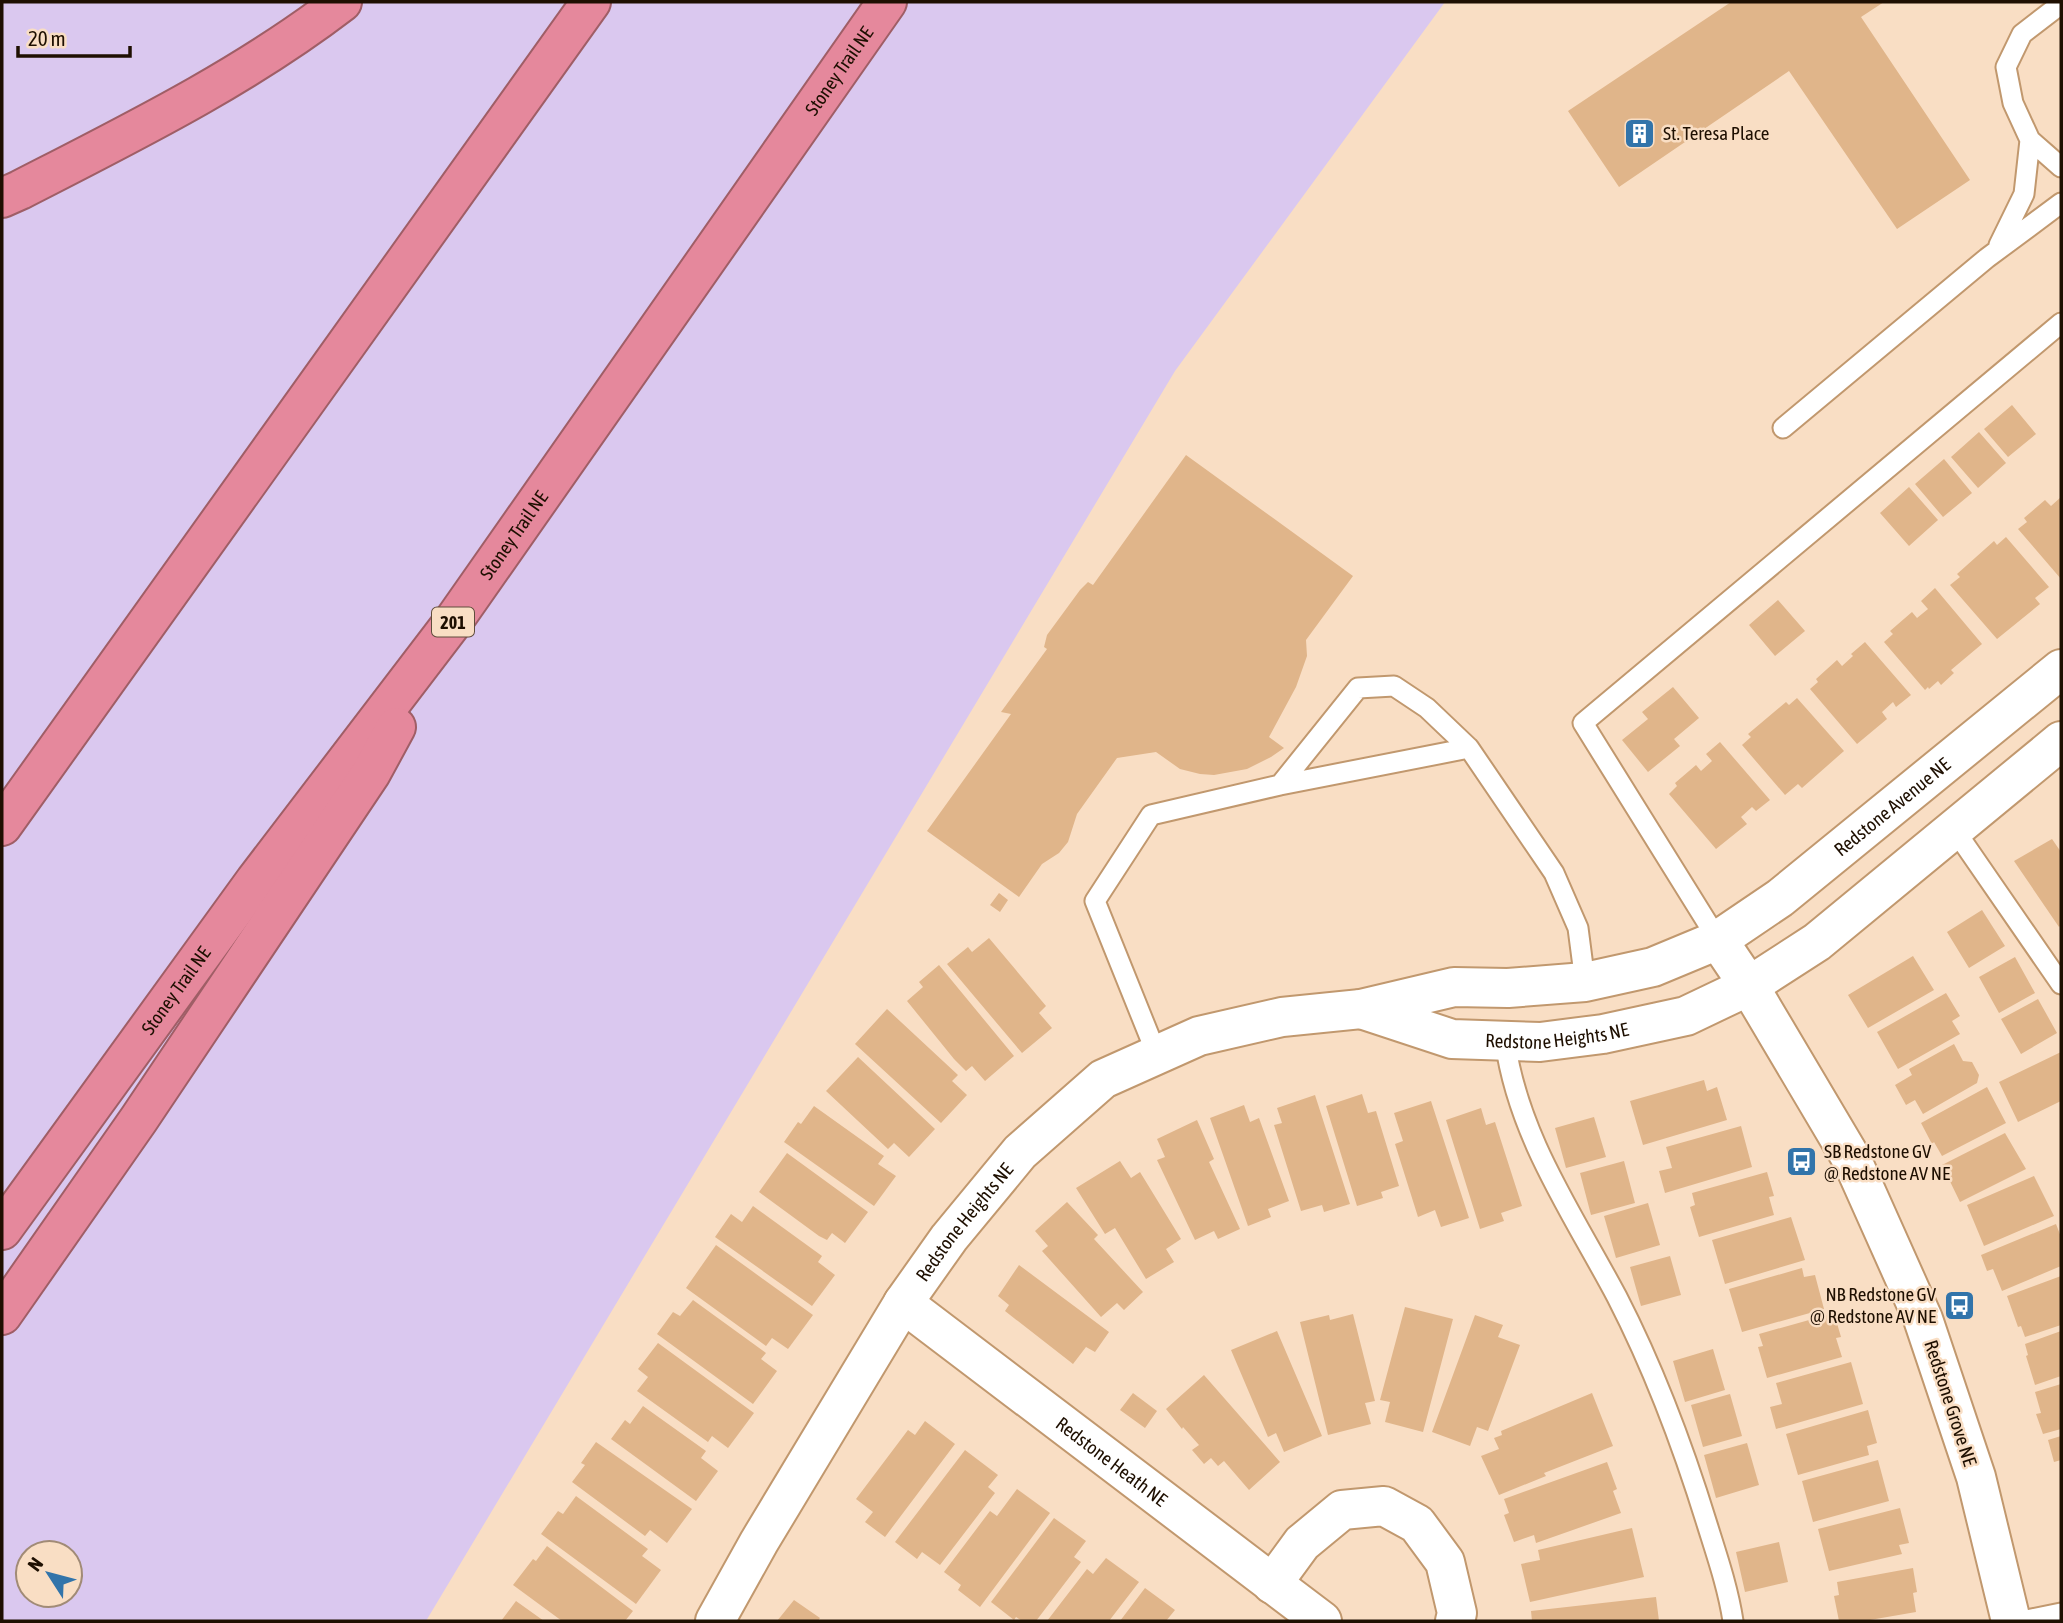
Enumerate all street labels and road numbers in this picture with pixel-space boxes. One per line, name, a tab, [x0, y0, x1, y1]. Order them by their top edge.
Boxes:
street label: Stoney Trail NE	[800, 22, 877, 119]
street label: Stoney Trail NE	[475, 487, 552, 584]
road number: 201	[432, 608, 474, 636]
street label: Redstone Avenue NE	[1830, 753, 1954, 860]
street label: Stoney Trail NE	[137, 942, 215, 1038]
street label: Redstone Heights NE	[1485, 1018, 1630, 1053]
street label: Redstone Heights NE	[911, 1159, 1017, 1285]
street label: Redstone Grove NE	[1920, 1337, 1982, 1469]
street label: Redstone Heath NE	[1052, 1412, 1172, 1511]

